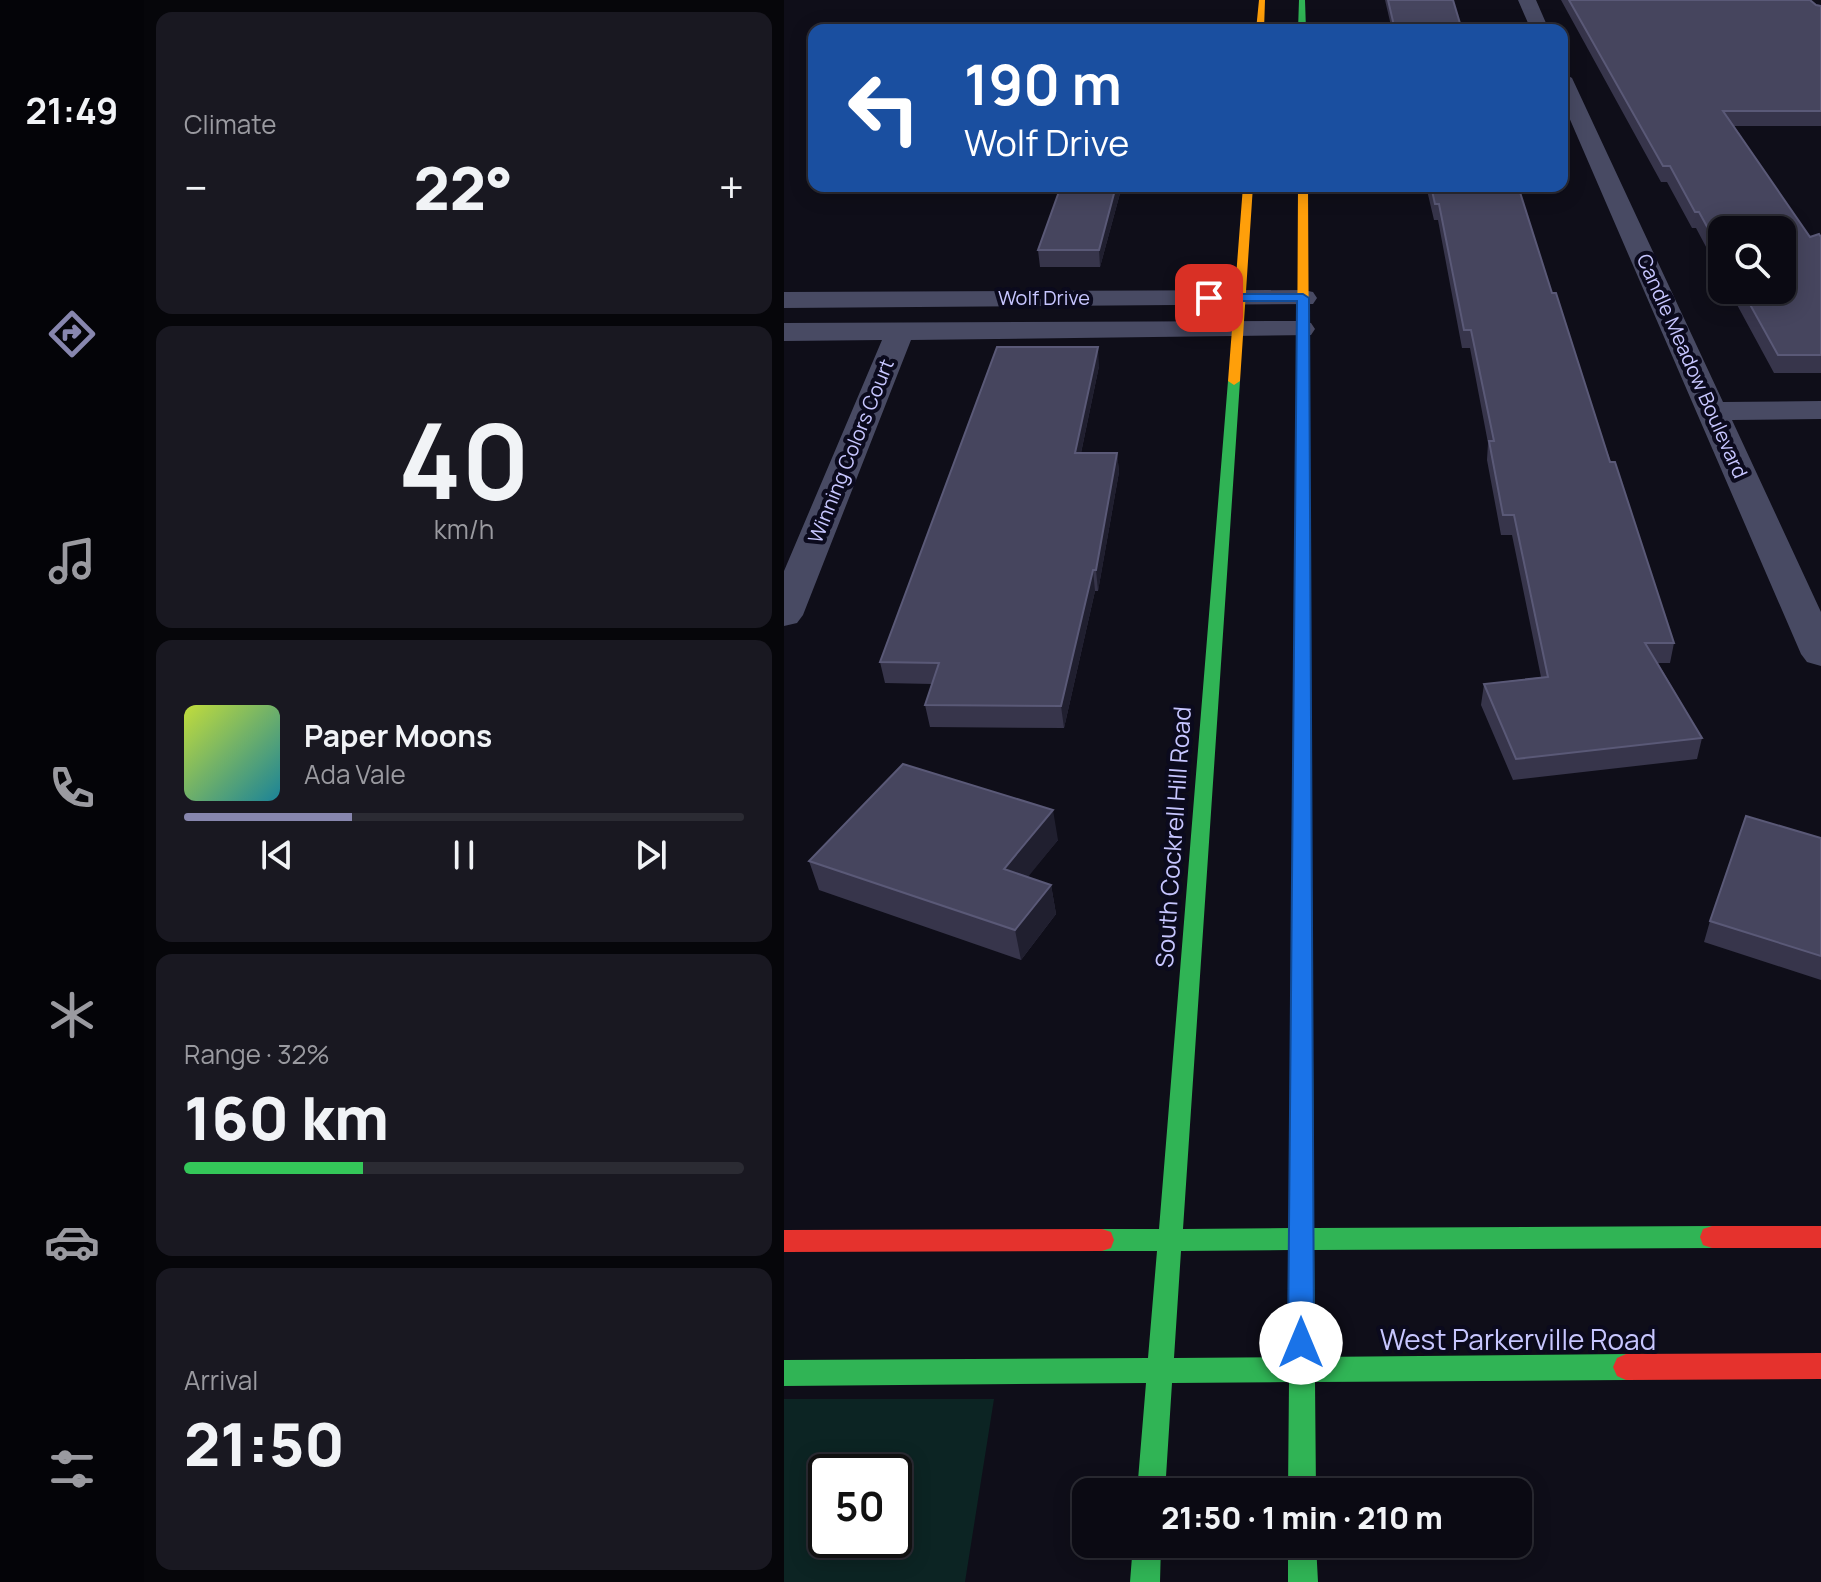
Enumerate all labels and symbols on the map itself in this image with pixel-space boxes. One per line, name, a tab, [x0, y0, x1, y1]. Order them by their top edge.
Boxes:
street label: Candle Meadow Boulevard	[1631, 249, 1754, 482]
pin	[1175, 264, 1243, 332]
street label: Wolf Drive	[998, 284, 1090, 311]
street label: Winning Colors Court	[801, 355, 900, 547]
street label: South Cockrell Hill Road	[1147, 705, 1198, 969]
position arrow	[1259, 1301, 1343, 1385]
street label: West Parkerville Road	[1380, 1320, 1656, 1358]
speed limit sign: 50	[808, 1454, 912, 1558]

